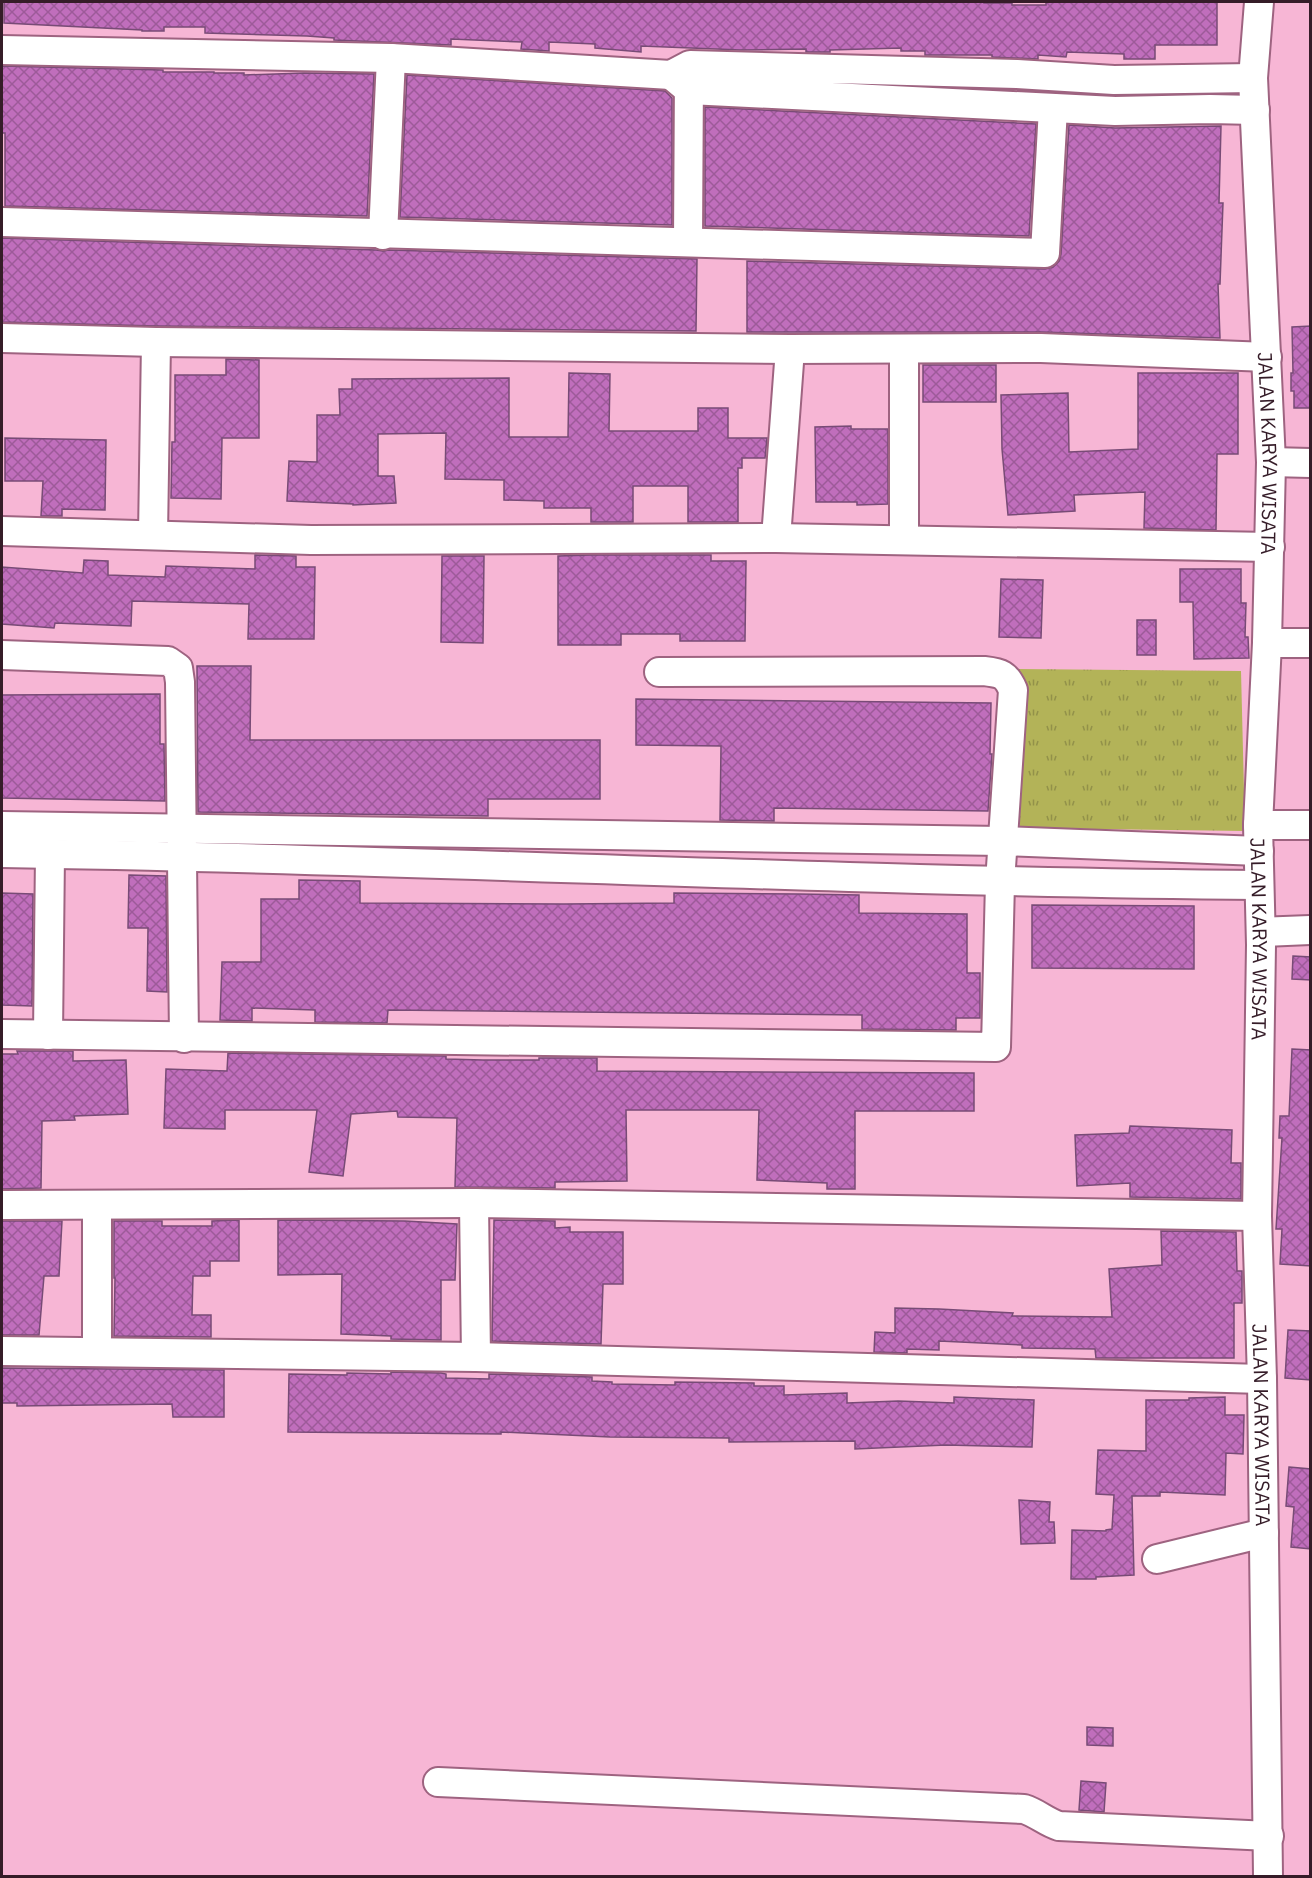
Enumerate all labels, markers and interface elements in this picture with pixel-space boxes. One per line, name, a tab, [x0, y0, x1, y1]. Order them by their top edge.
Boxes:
street label: JALAN KARYA WISATA	[1252, 351, 1285, 555]
street label: JALAN KARYA WISATA	[1245, 837, 1275, 1041]
street label: JALAN KARYA WISATA	[1247, 1323, 1277, 1527]

